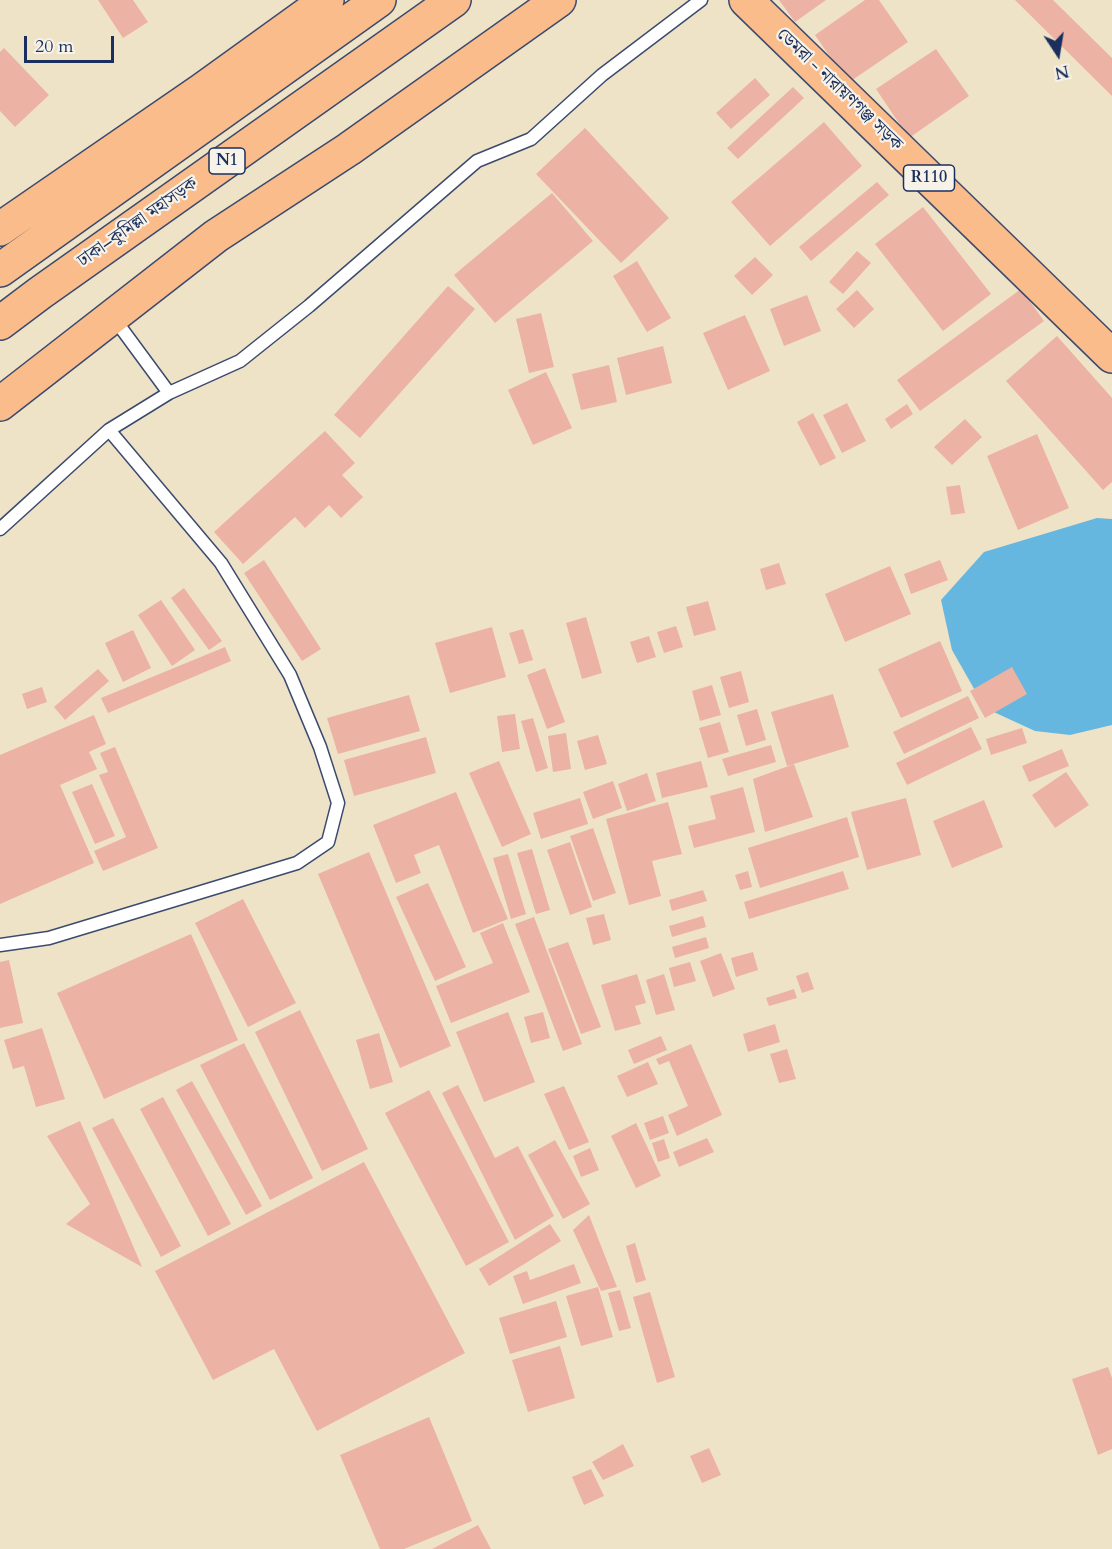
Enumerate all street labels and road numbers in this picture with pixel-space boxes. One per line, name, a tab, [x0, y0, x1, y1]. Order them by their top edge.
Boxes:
street label: ডেমরা - নারায়ণগঞ্জ সড়ক	[771, 24, 907, 156]
road number: N1	[209, 148, 245, 174]
road number: R110	[904, 165, 954, 191]
street label: ঢাকা–কুমিল্লা মহাসড়ক	[74, 174, 202, 272]

